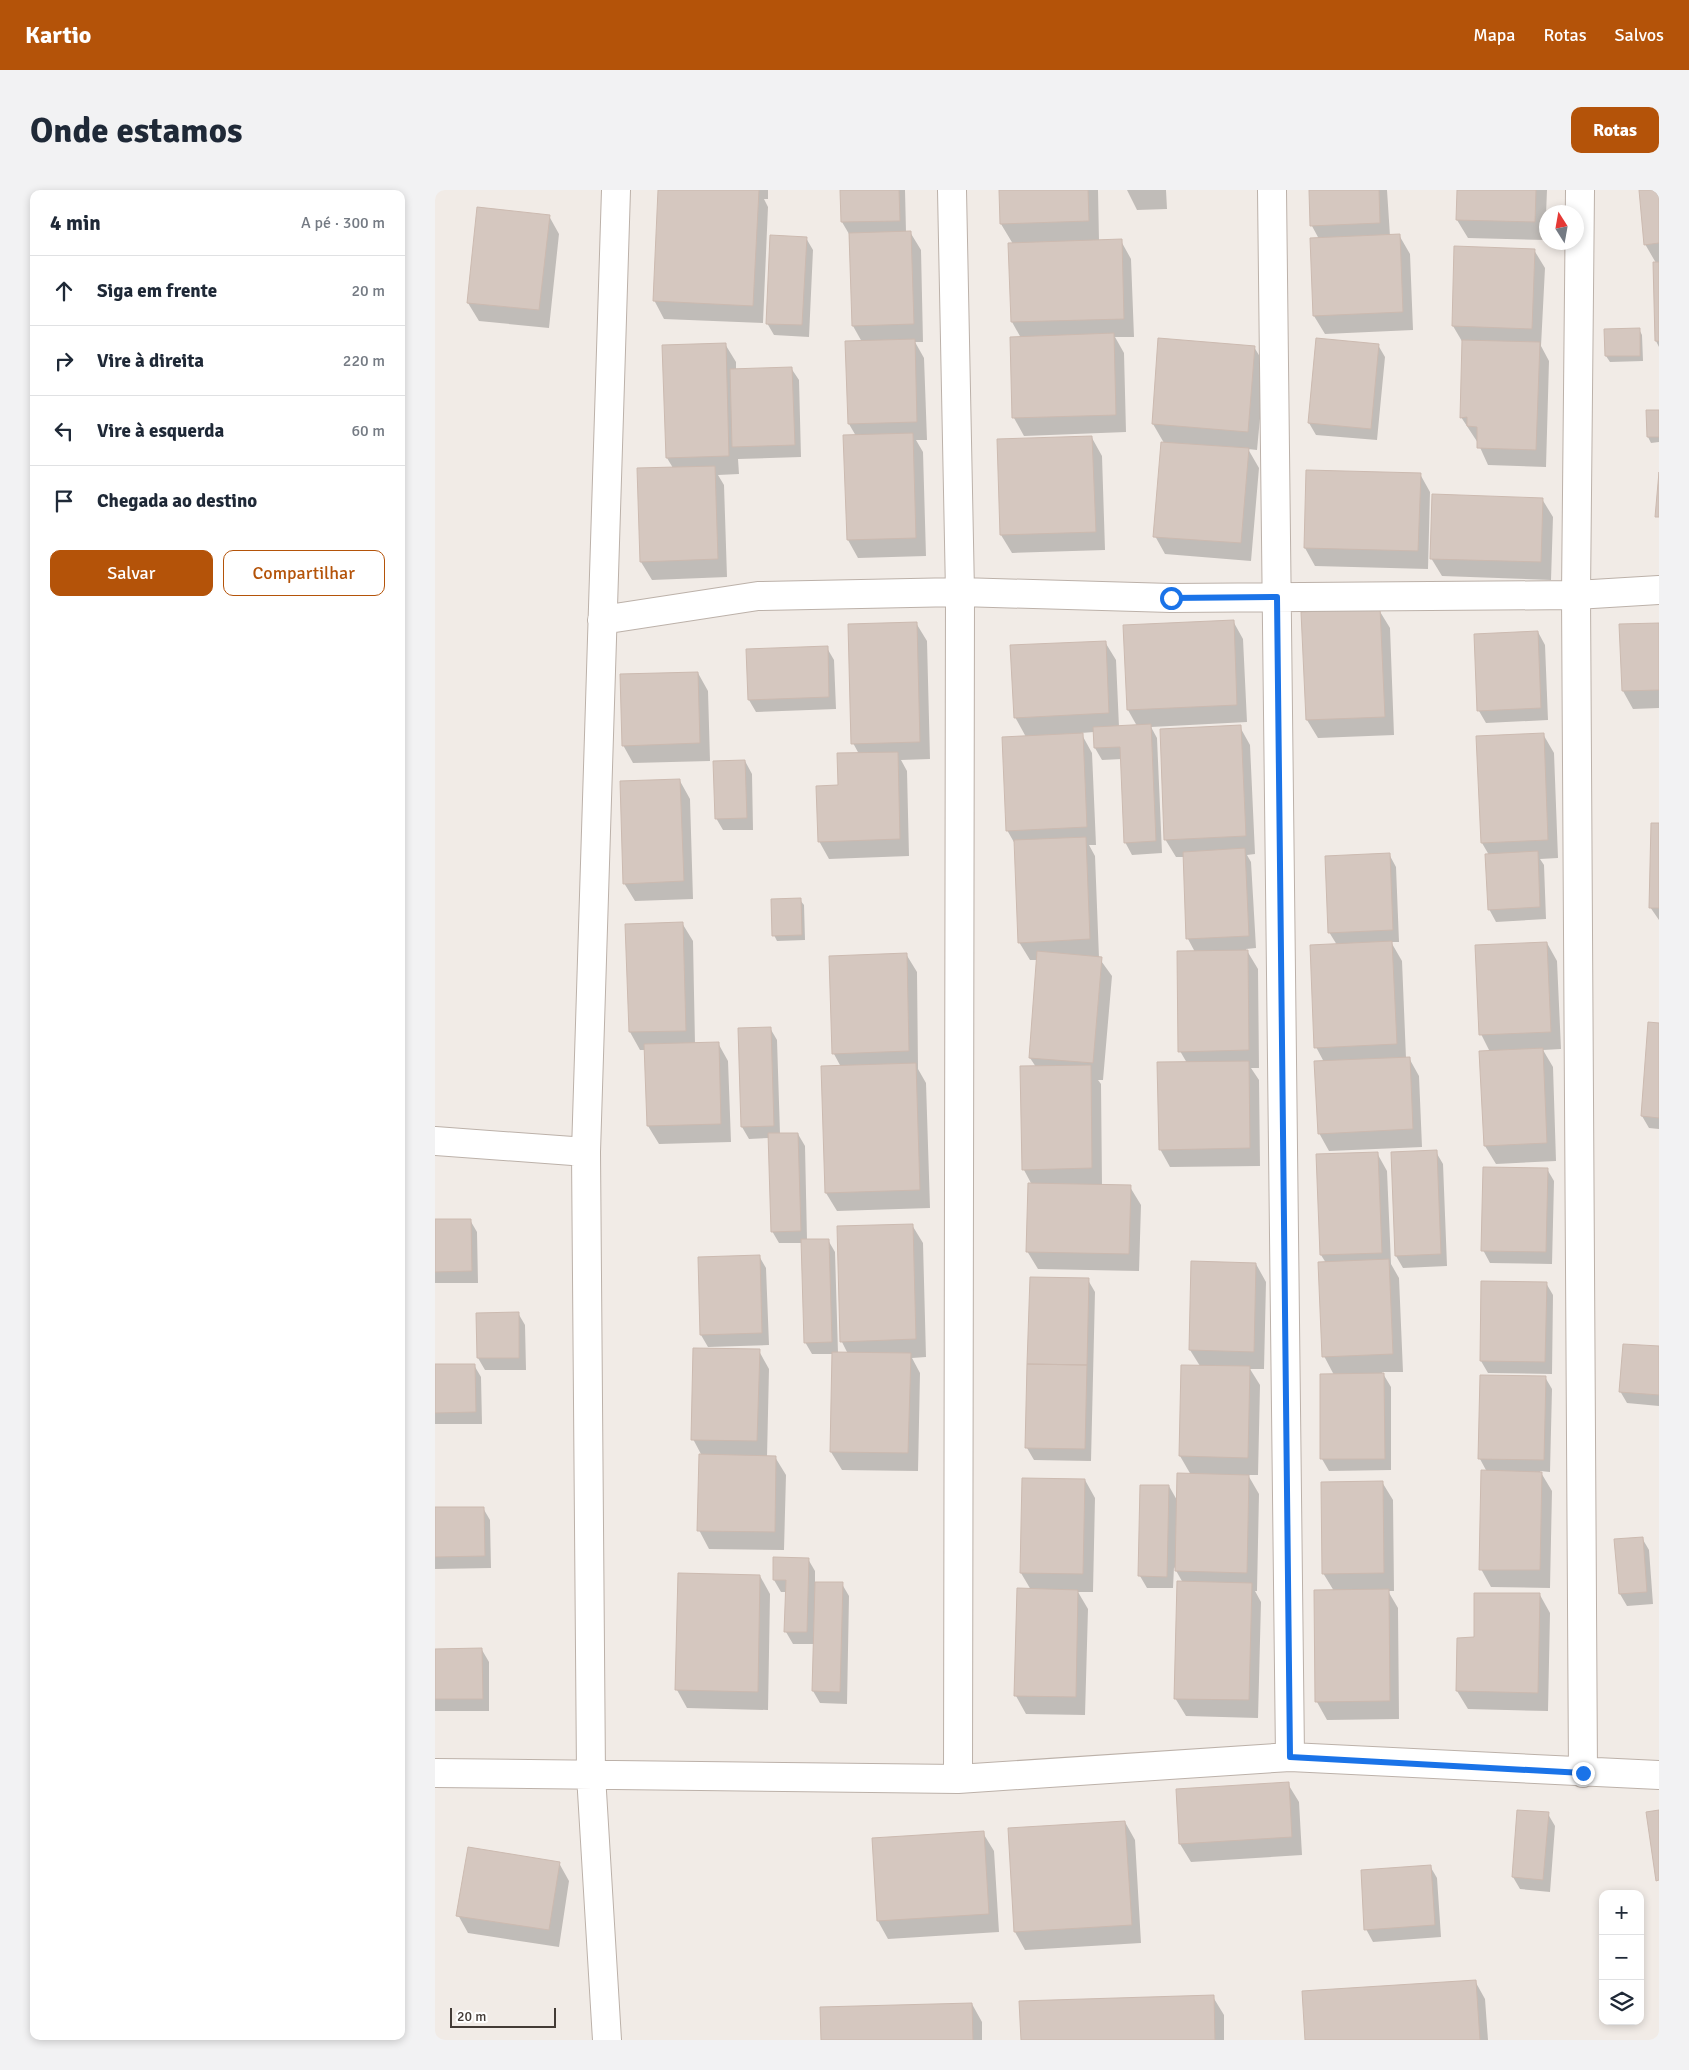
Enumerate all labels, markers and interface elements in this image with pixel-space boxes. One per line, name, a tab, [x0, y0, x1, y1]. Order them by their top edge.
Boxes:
text: Kartio	[25, 20, 91, 50]
text: Mapa	[1473, 24, 1516, 46]
text: Rotas	[1544, 24, 1587, 46]
text: Salvos	[1615, 24, 1664, 46]
button: Rotas	[1571, 107, 1659, 153]
text: Onde estamos	[30, 109, 242, 152]
north arrow	[1539, 205, 1584, 250]
text: 4 min	[50, 210, 101, 236]
text: A pé · 300 m	[301, 213, 385, 233]
icon: ahead	[50, 277, 78, 305]
text: Siga em frente	[97, 279, 217, 303]
text: 20 m	[351, 281, 385, 301]
icon: right	[50, 347, 78, 375]
text: Vire à direita	[97, 349, 204, 373]
text: 220 m	[343, 351, 385, 371]
icon: left	[50, 417, 78, 445]
text: Vire à esquerda	[97, 419, 224, 443]
text: 60 m	[351, 421, 385, 441]
icon: arrive	[50, 487, 78, 515]
text: Chegada ao destino	[97, 489, 257, 513]
button: Salvar	[50, 550, 213, 596]
button: Compartilhar	[223, 550, 385, 596]
route start	[1160, 587, 1183, 610]
route end	[1572, 1762, 1595, 1785]
map controls	[1599, 1890, 1644, 2025]
button: +	[1599, 1890, 1644, 1935]
button: −	[1599, 1935, 1644, 1980]
button: layers	[1599, 1980, 1644, 2025]
scale bar	[450, 2005, 556, 2028]
text: 20 m	[457, 2008, 486, 2025]

